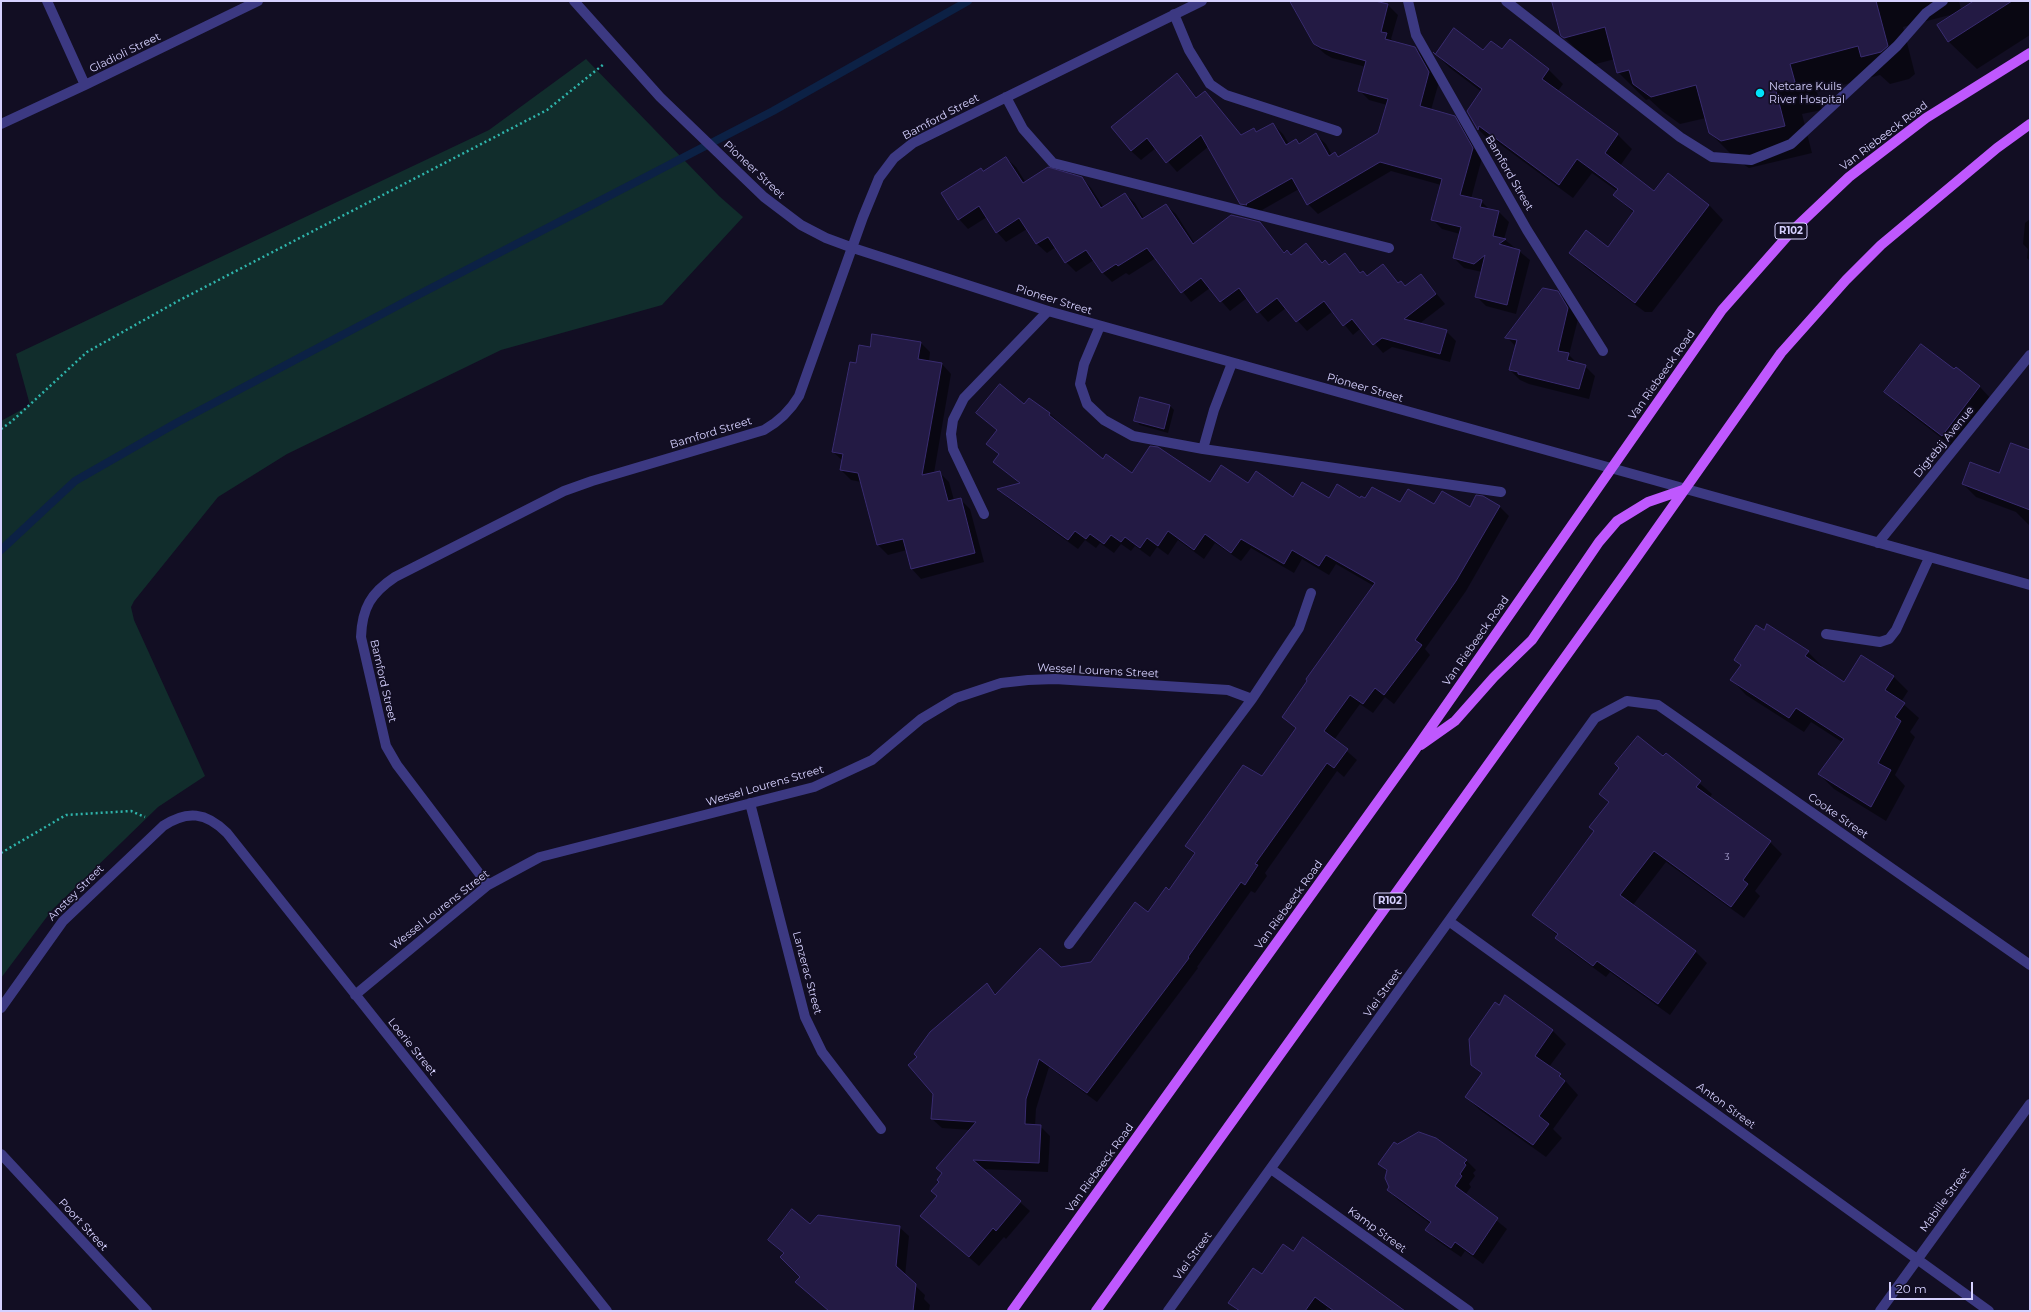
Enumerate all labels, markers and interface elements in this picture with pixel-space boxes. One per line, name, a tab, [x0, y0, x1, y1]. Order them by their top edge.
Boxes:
street label: Gladioli Street	[87, 30, 163, 76]
place label: Netcare Kuils River Hospital	[1769, 80, 1845, 106]
marker: Netcare Kuils River Hospital	[1754, 87, 1766, 99]
street label: Bamford Street	[900, 91, 982, 143]
street label: Van Riebeeck Road	[1837, 99, 1931, 173]
street label: Bamford Street	[1482, 133, 1536, 213]
street label: Pioneer Street	[721, 138, 787, 202]
road number: R102	[1775, 223, 1807, 239]
street label: Pioneer Street	[1014, 282, 1094, 318]
street label: Van Riebeeck Road	[1626, 328, 1698, 422]
street label: Pioneer Street	[1325, 371, 1405, 405]
street label: Digtebij Avenue	[1911, 404, 1977, 480]
street label: Bamford Street	[668, 414, 754, 452]
street label: Van Riebeeck Road	[1440, 594, 1512, 688]
street label: Bamford Street	[367, 638, 399, 724]
street label: Wessel Lourens Street	[1037, 661, 1159, 681]
street label: Wessel Lourens Street	[705, 763, 825, 809]
street label: Cooke Street	[1805, 790, 1871, 842]
house number: 3	[1724, 852, 1730, 862]
street label: Van Riebeeck Road	[1252, 858, 1326, 952]
street label: Anstey Street	[45, 862, 107, 924]
street label: Wessel Lourens Street	[388, 867, 492, 953]
road number: R102	[1374, 893, 1406, 909]
street label: Lanzerac Street	[790, 930, 824, 1016]
street label: Vlei Street	[1361, 966, 1405, 1020]
street label: Loerie Street	[385, 1016, 439, 1078]
street label: Anton Street	[1694, 1080, 1758, 1132]
street label: Van Riebeeck Road	[1063, 1121, 1137, 1215]
street label: Mabille Street	[1917, 1165, 1973, 1235]
street label: Poort Street	[55, 1196, 111, 1254]
street label: Kamp Street	[1345, 1204, 1409, 1256]
street label: Vlei Street	[1171, 1229, 1215, 1283]
scale bar	[1891, 1274, 1975, 1300]
text: 20 m	[1896, 1281, 1927, 1296]

